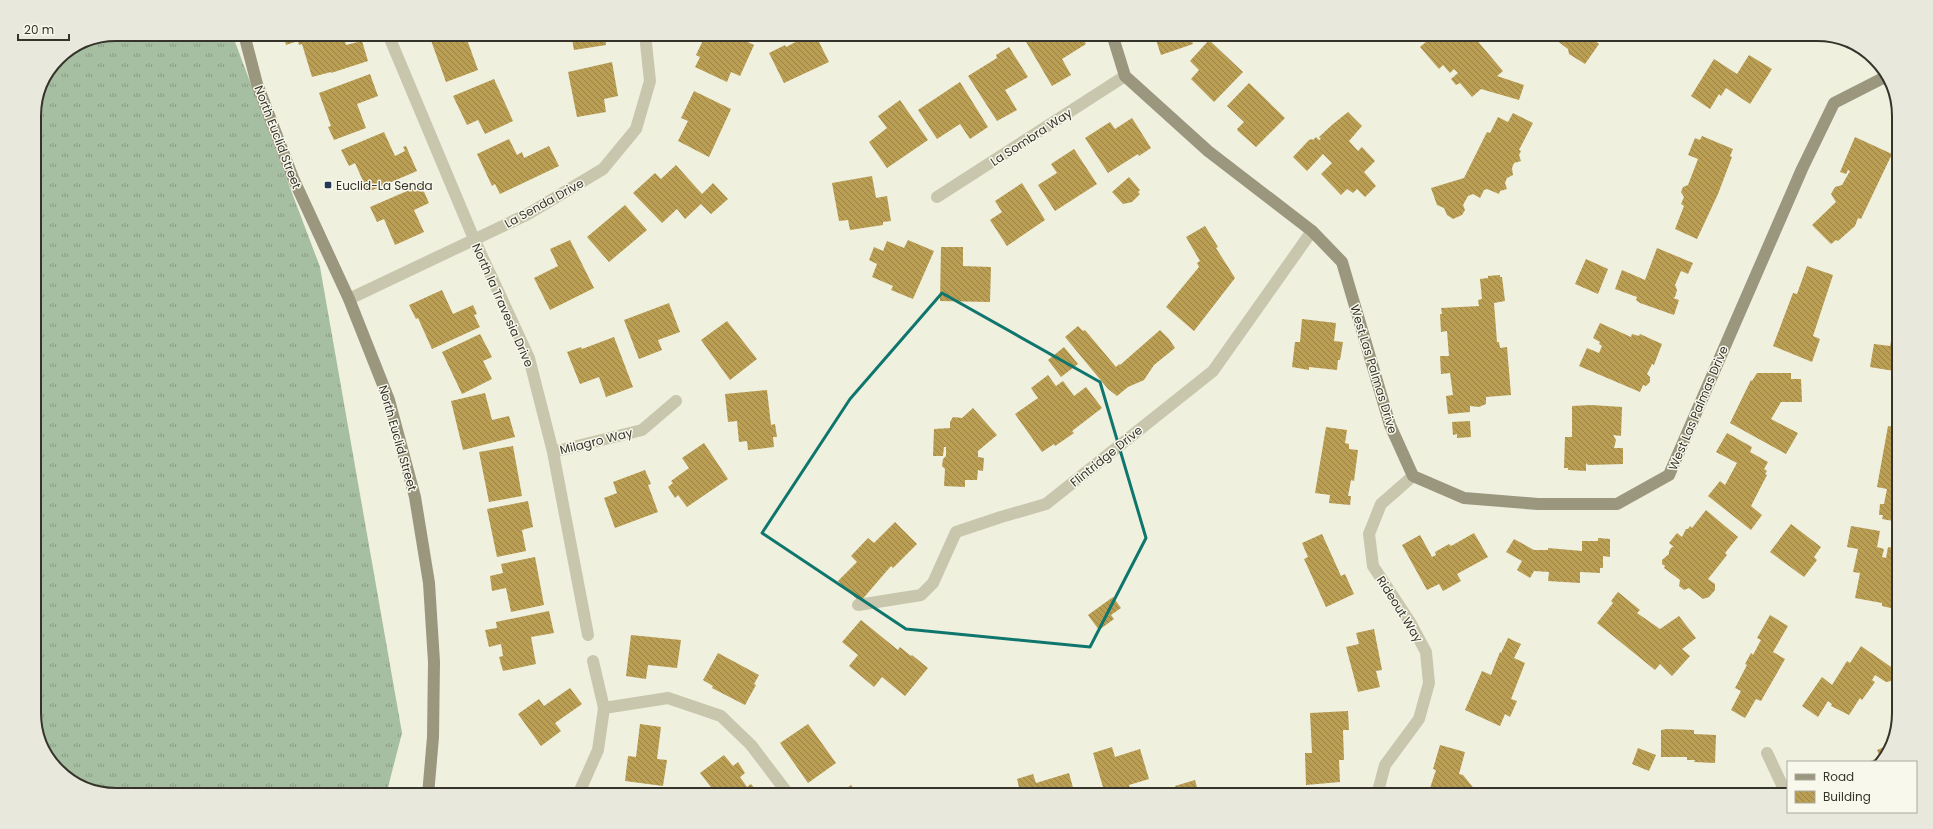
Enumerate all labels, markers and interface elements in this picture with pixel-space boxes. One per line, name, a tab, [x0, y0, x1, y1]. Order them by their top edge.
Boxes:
scale bar	[18, 16, 69, 42]
text: 20 m	[24, 21, 54, 38]
street label: North Euclid Street	[250, 83, 306, 191]
street label: La Sombra Way	[987, 104, 1075, 170]
street label: La Senda Drive	[501, 174, 587, 232]
place label: Euclid-La Senda	[336, 177, 433, 194]
marker: Euclid-La Senda	[323, 180, 333, 190]
street label: North la Travesia Drive	[468, 240, 538, 370]
street label: West Las Palmas Drive	[1346, 303, 1402, 435]
street label: West Las Palmas Drive	[1664, 343, 1732, 473]
street label: North Euclid Street	[375, 383, 421, 493]
street label: Flintridge Drive	[1066, 422, 1146, 490]
street label: Milagro Way	[558, 424, 634, 458]
street label: Rideout Way	[1373, 573, 1427, 646]
legend	[1787, 761, 1917, 813]
text: Road	[1823, 768, 1854, 785]
text: Building	[1823, 788, 1871, 805]

